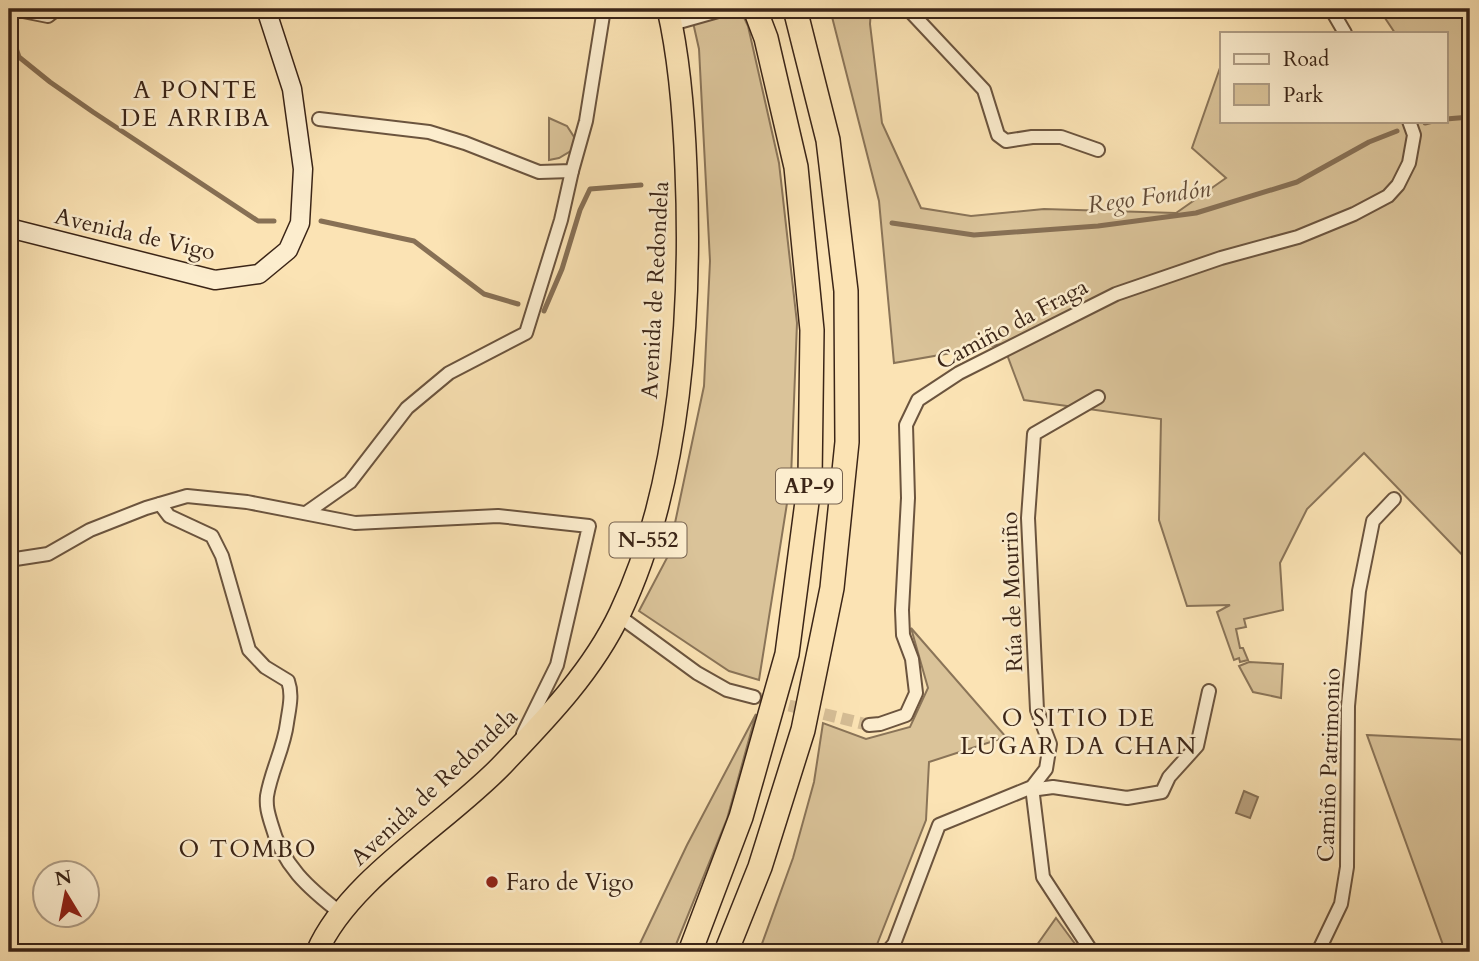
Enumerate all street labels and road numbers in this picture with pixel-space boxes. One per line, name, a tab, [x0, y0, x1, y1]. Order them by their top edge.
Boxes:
street label: Avenida de Redondela	[634, 180, 676, 400]
street label: Avenida de Vigo	[52, 200, 218, 268]
street label: Camiño da Fraga	[931, 271, 1093, 377]
road number: AP-9	[776, 468, 842, 504]
street label: Rúa de Mouriño	[994, 511, 1030, 673]
road number: N-552	[610, 522, 686, 558]
street label: Camiño Patrimonio	[1310, 667, 1348, 863]
street label: Avenida de Redondela	[344, 701, 524, 873]

